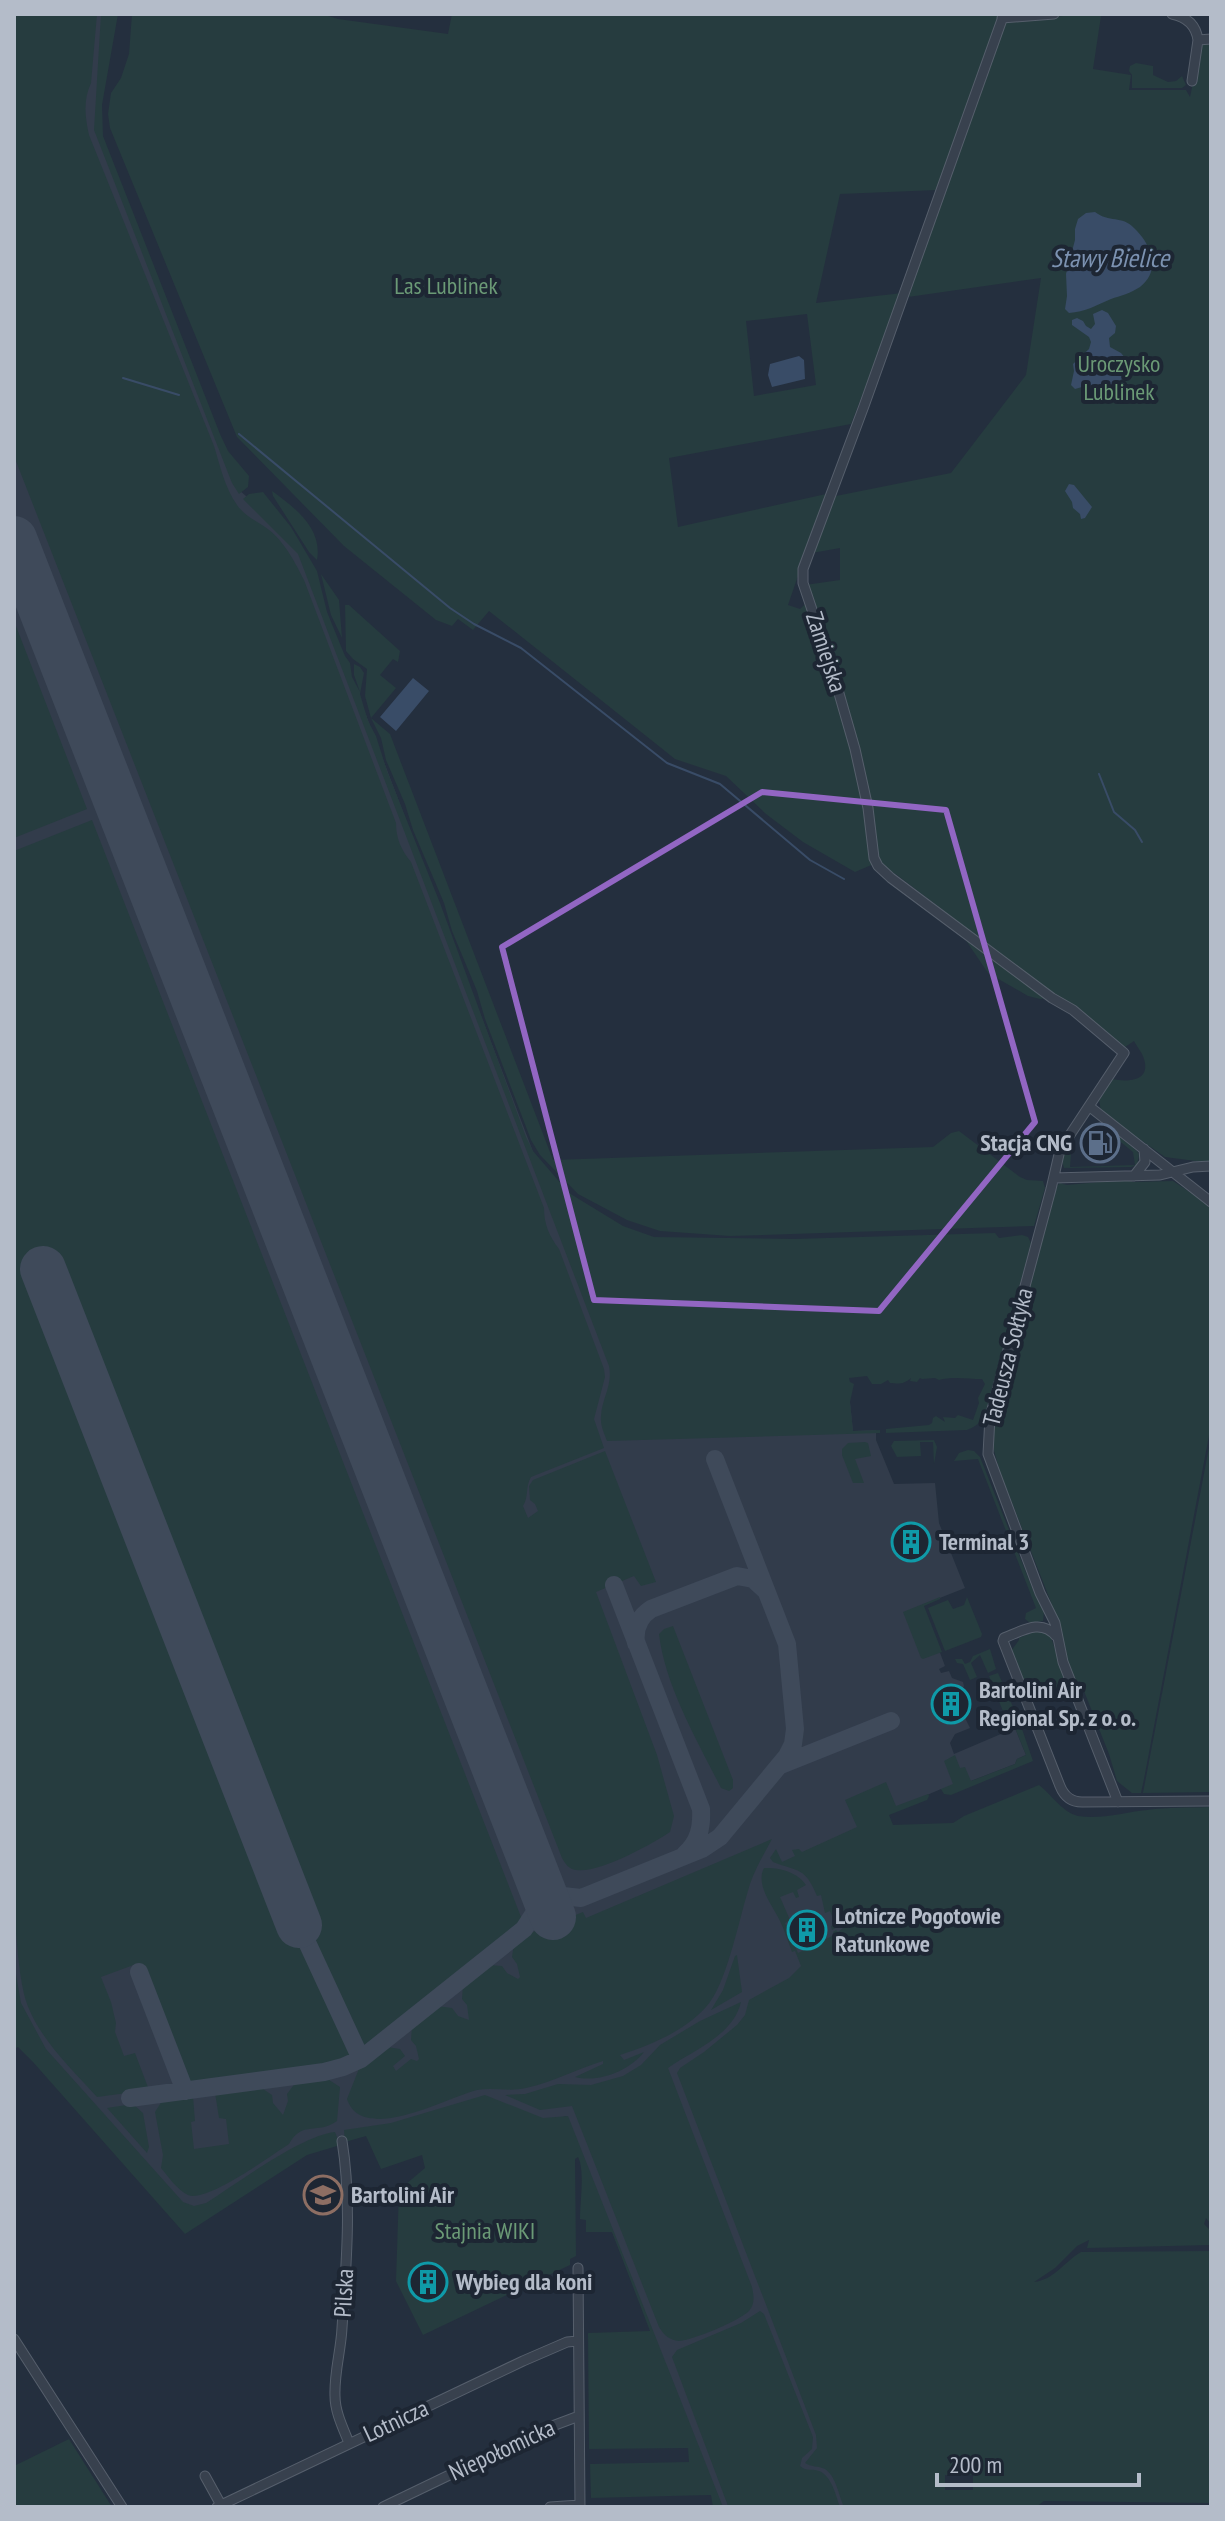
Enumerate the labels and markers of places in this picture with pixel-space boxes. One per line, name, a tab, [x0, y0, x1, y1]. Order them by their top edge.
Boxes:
fuel station icon: Stacja CNG	[1079, 1122, 1121, 1164]
place label: Stacja CNG	[980, 1127, 1072, 1158]
building icon: Terminal 3	[890, 1521, 932, 1563]
place label: Terminal 3	[939, 1526, 1029, 1557]
place label: Bartolini Air Regional Sp. z o. o.	[979, 1674, 1136, 1733]
building icon: Bartolini Air Regional Sp. z o. o.	[930, 1683, 972, 1725]
place label: Lotnicze Pogotowie Ratunkowe	[835, 1900, 1001, 1959]
building icon: Lotnicze Pogotowie Ratunkowe	[786, 1909, 828, 1951]
school or university icon: Bartolini Air	[302, 2174, 344, 2216]
place label: Bartolini Air	[351, 2179, 455, 2210]
building icon: Wybieg dla koni	[407, 2261, 449, 2303]
place label: Wybieg dla koni	[455, 2266, 592, 2297]

